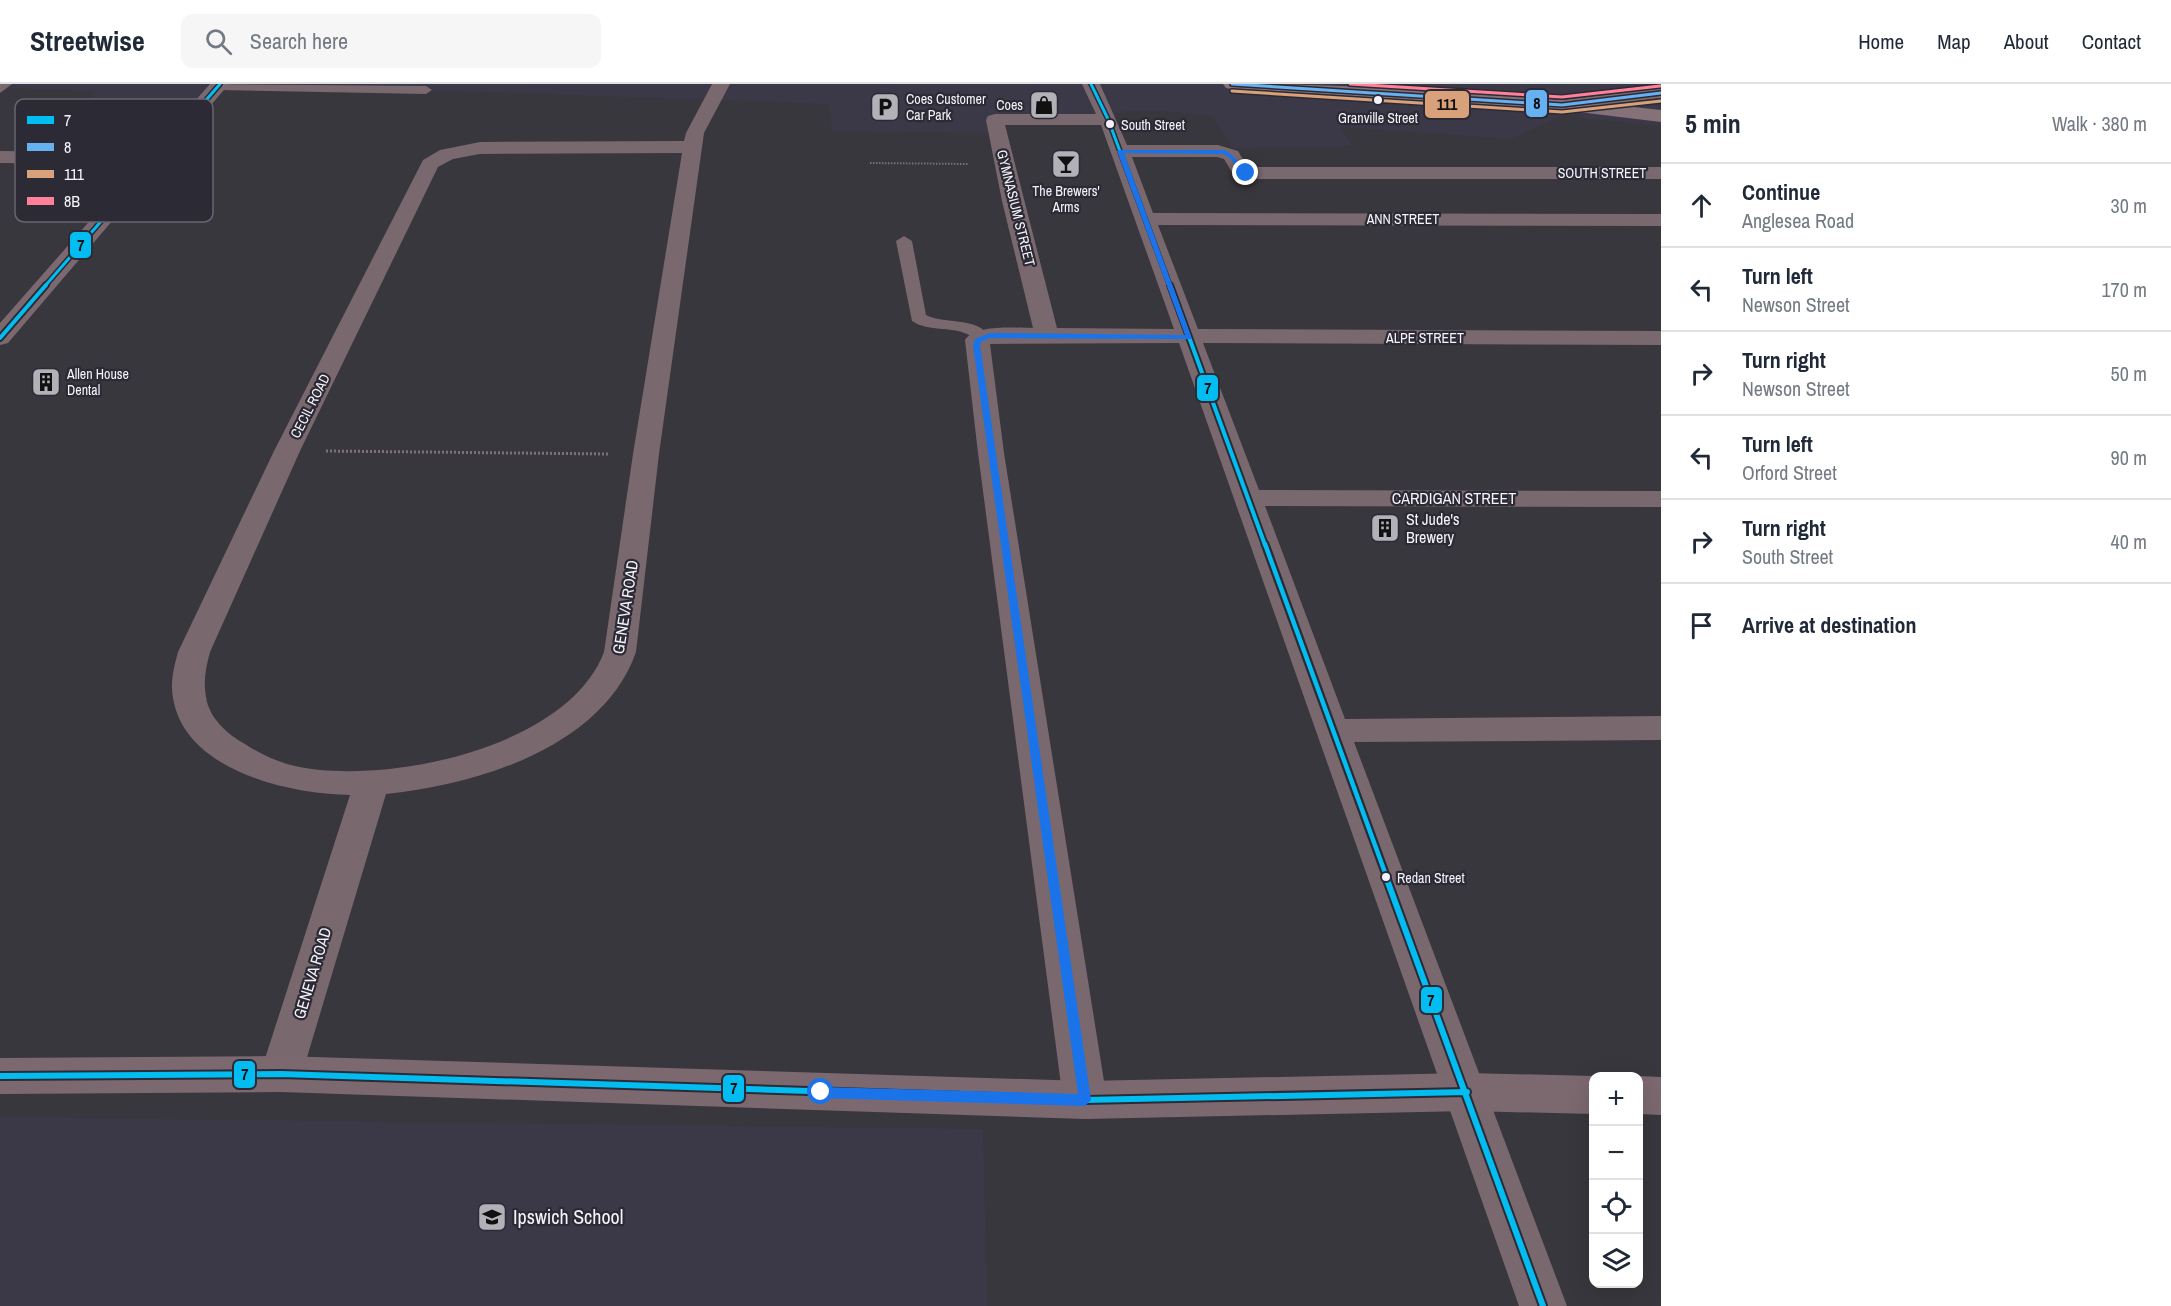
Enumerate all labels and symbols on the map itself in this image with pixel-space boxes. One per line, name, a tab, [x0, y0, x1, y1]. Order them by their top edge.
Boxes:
shop icon: Coes	[1028, 89, 1060, 121]
line badge: 8	[1525, 89, 1548, 118]
place label: Coes Customer Car Park	[906, 90, 986, 124]
line badge: 111	[1424, 90, 1470, 119]
parking icon: Coes Customer Car Park	[869, 91, 901, 123]
text: 8	[1533, 92, 1541, 114]
text: 111	[1437, 93, 1458, 115]
marker: Granville Street	[1372, 94, 1384, 106]
place label: Coes	[996, 96, 1023, 114]
legend	[15, 99, 213, 222]
text: 7	[64, 109, 71, 131]
place label: Granville Street	[1338, 109, 1418, 127]
place label: South Street	[1121, 116, 1185, 134]
marker: South Street	[1104, 118, 1116, 130]
text: 8	[64, 136, 71, 158]
street label: GYMNASIUM STREET	[993, 148, 1039, 268]
bar icon: The Brewers' Arms	[1050, 148, 1082, 180]
route end	[1232, 159, 1258, 185]
text: 111	[64, 163, 85, 185]
street label: SOUTH STREET	[1558, 164, 1646, 182]
place label: The Brewers' Arms	[1032, 182, 1100, 216]
text: 8B	[64, 190, 80, 212]
street label: ANN STREET	[1366, 210, 1439, 228]
line badge: 7	[69, 231, 92, 259]
text: 7	[77, 234, 85, 256]
street label: ALPE STREET	[1385, 329, 1464, 347]
place label: Allen House Dental	[66, 365, 129, 399]
building icon: Allen House Dental	[30, 366, 62, 398]
street label: CECIL ROAD	[286, 371, 334, 441]
line badge: 7	[1196, 374, 1219, 402]
text: 7	[1204, 377, 1212, 399]
street label: CARDIGAN STREET	[1392, 487, 1516, 509]
place label: St Jude's Brewery	[1406, 508, 1460, 548]
building icon: St Jude's Brewery	[1369, 512, 1401, 544]
street label: GENEVA ROAD	[607, 559, 643, 655]
place label: Redan Street	[1397, 869, 1465, 887]
marker: Redan Street	[1380, 871, 1392, 883]
street label: GENEVA ROAD	[288, 925, 336, 1021]
line badge: 7	[1420, 986, 1443, 1014]
text: 7	[1427, 989, 1435, 1011]
line badge: 7	[233, 1060, 256, 1089]
text: 7	[241, 1063, 249, 1085]
line badge: 7	[722, 1074, 745, 1103]
text: 7	[730, 1077, 738, 1099]
route start	[807, 1078, 833, 1104]
school or university icon: Ipswich School	[476, 1201, 508, 1233]
place label: Ipswich School	[513, 1203, 623, 1230]

